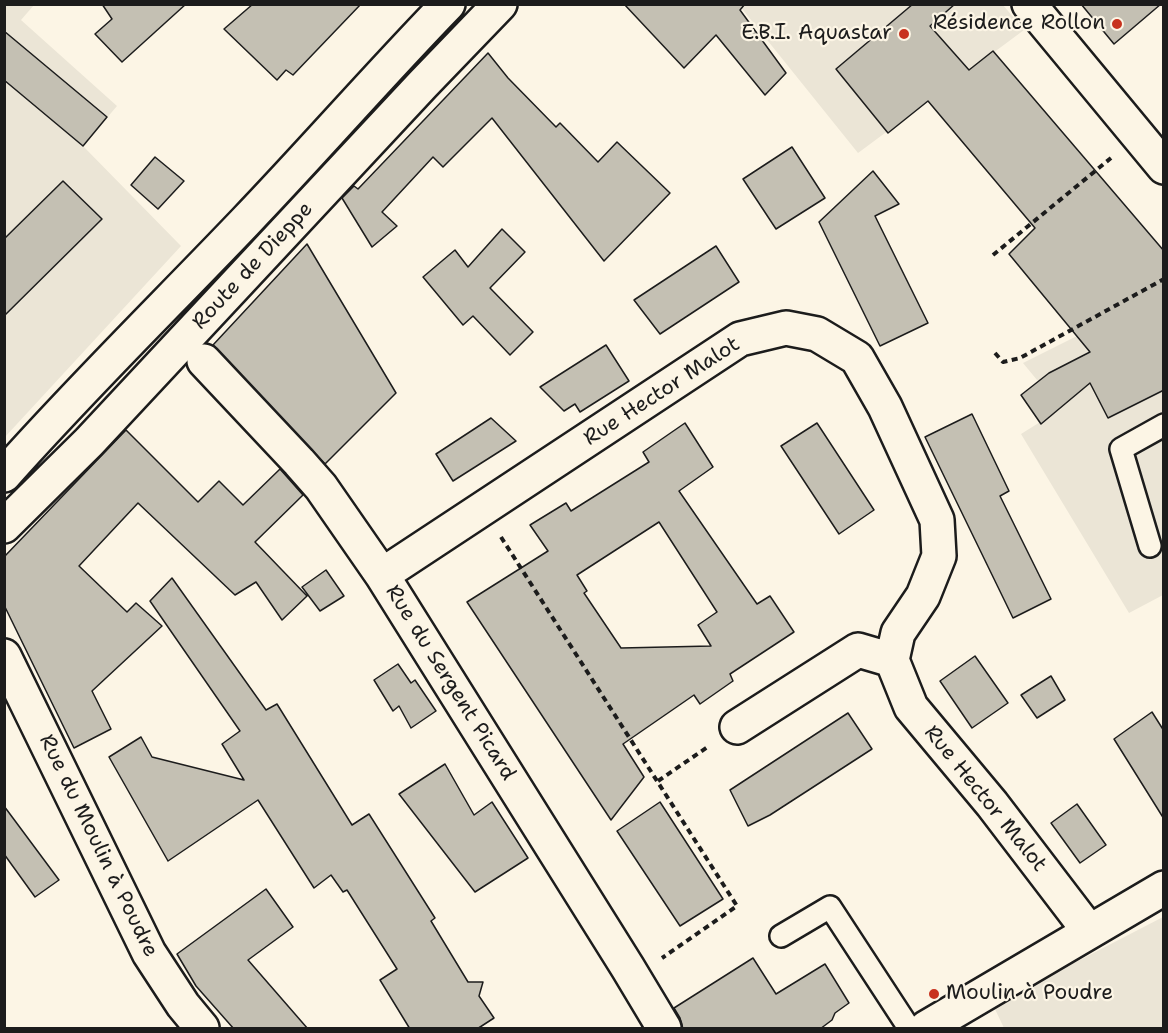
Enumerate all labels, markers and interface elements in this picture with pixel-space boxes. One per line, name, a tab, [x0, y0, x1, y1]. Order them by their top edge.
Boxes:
place label: Résidence Rollon	[933, 11, 1105, 37]
marker: Résidence Rollon	[1110, 17, 1124, 31]
place label: E.B.I. Aquastar	[741, 21, 892, 47]
marker: E.B.I. Aquastar	[897, 27, 911, 41]
street label: Route de Dieppe	[187, 197, 319, 335]
street label: Rue Hector Malot	[579, 332, 745, 452]
street label: Rue du Sergent Picard	[380, 581, 520, 785]
street label: Rue Hector Malot	[918, 721, 1052, 877]
street label: Rue du Moulin à Poudre	[33, 731, 163, 961]
place label: Moulin à Poudre	[946, 981, 1113, 1007]
marker: Moulin à Poudre	[927, 987, 941, 1001]

